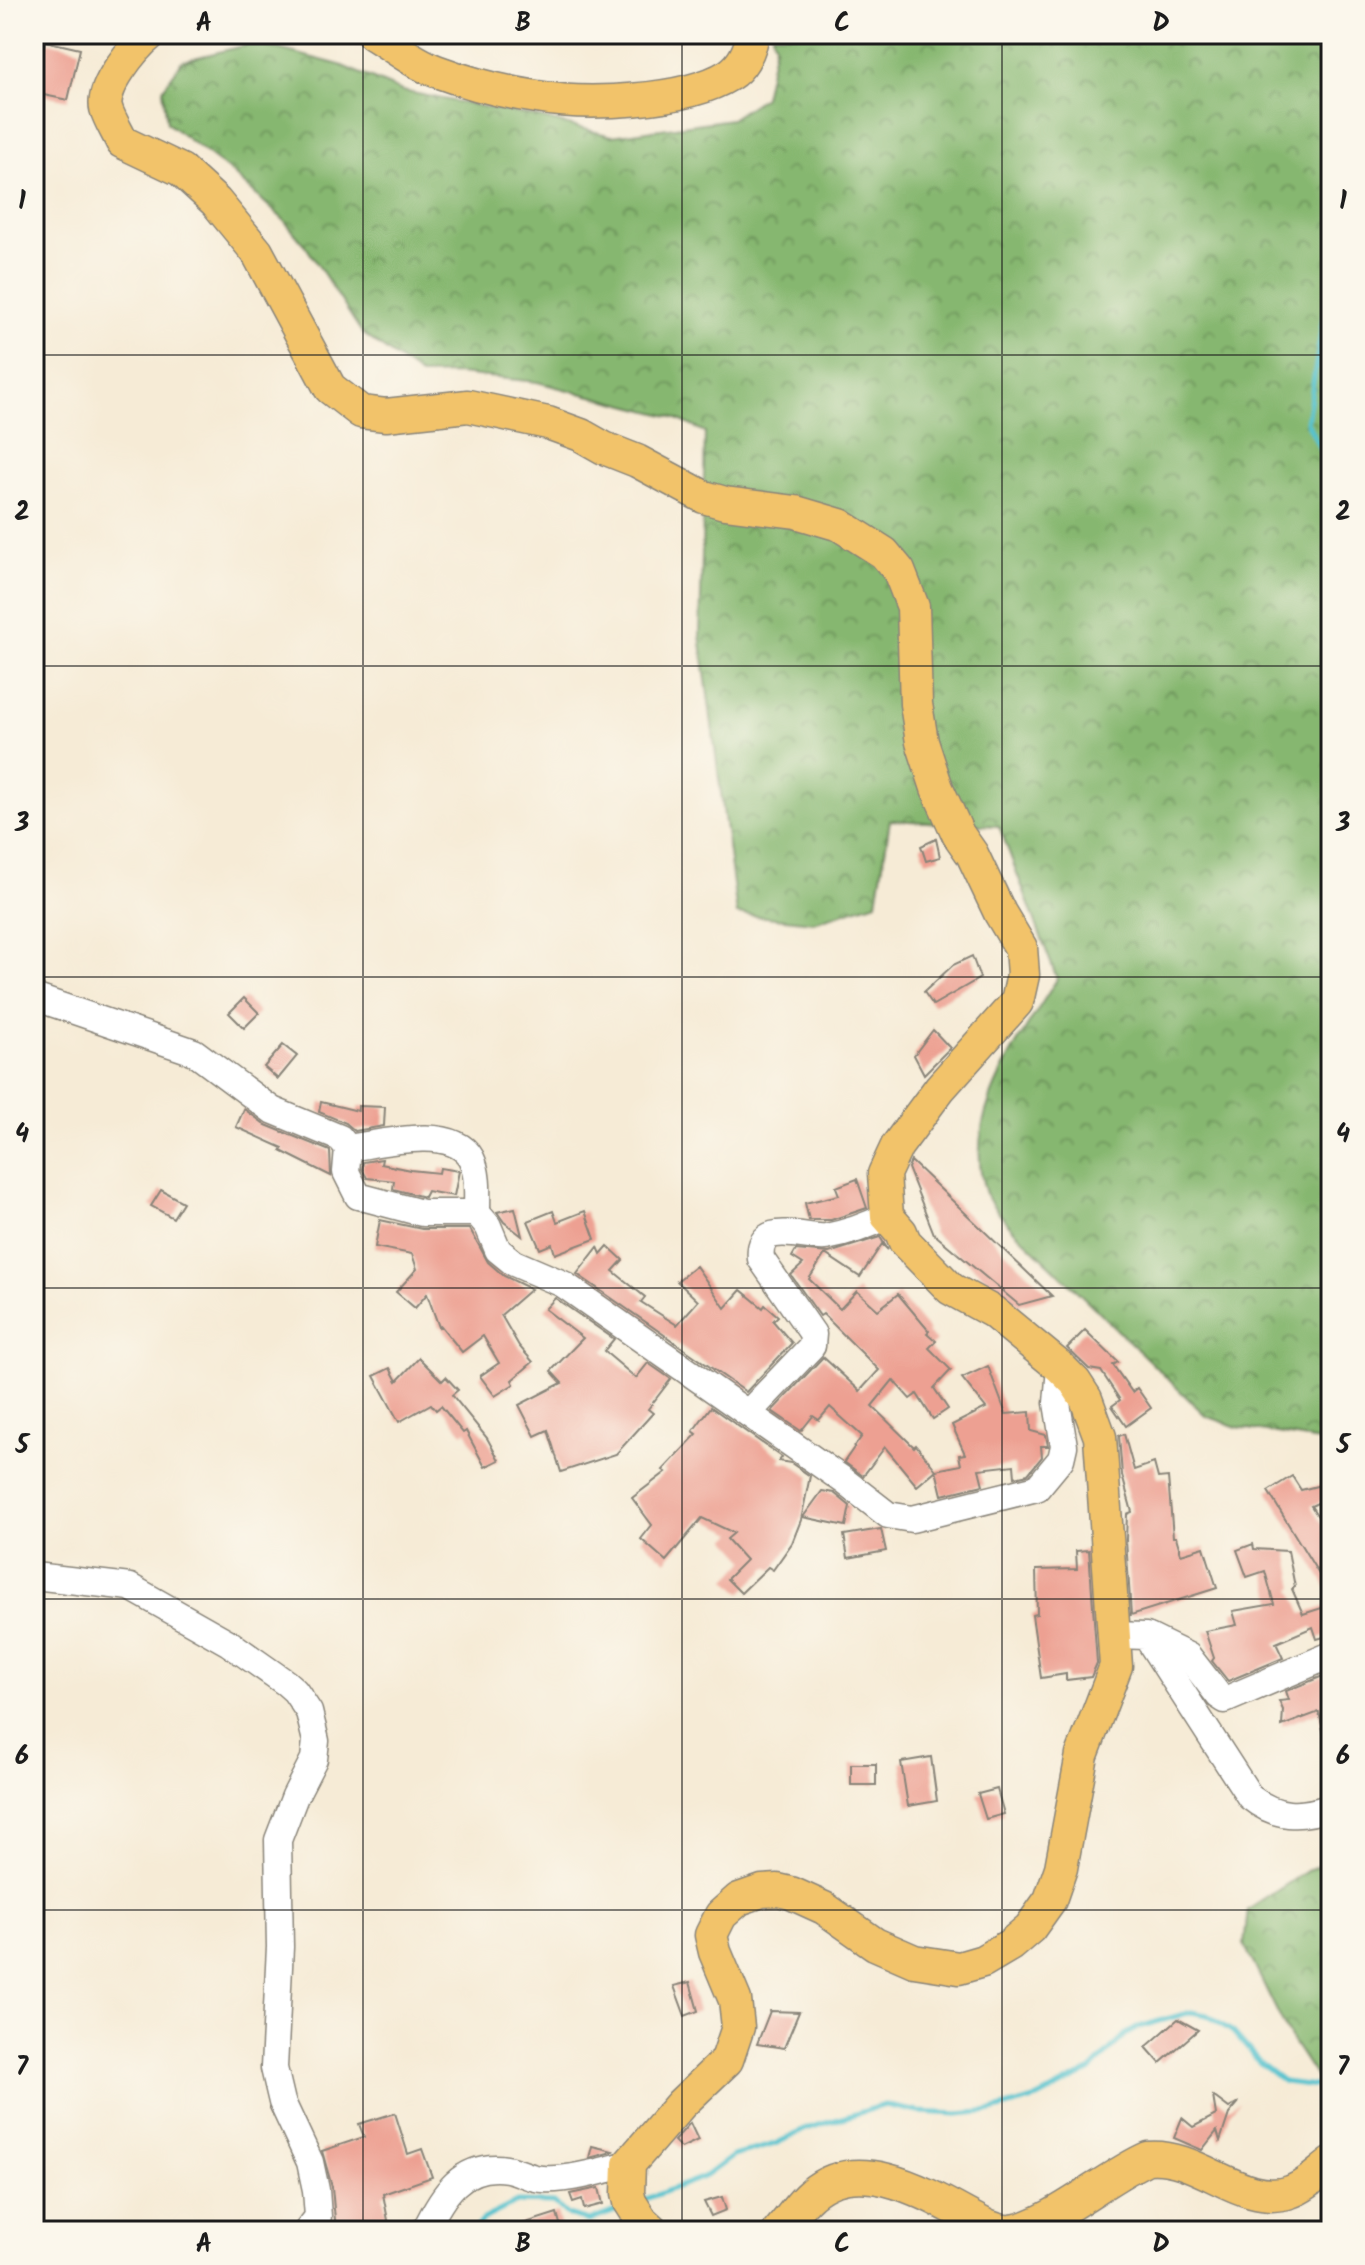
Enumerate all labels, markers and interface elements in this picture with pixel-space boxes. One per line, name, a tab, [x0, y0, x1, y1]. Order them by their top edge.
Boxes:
text: A	[196, 3, 212, 45]
text: B	[515, 3, 531, 45]
text: C	[834, 3, 850, 45]
text: D	[1152, 3, 1170, 45]
text: 1	[18, 181, 26, 223]
text: 1	[1339, 181, 1347, 223]
text: 2	[14, 492, 30, 534]
text: 2	[1335, 492, 1351, 534]
text: 3	[14, 803, 29, 845]
text: 3	[1335, 803, 1350, 845]
text: 4	[15, 1114, 29, 1156]
text: 4	[1336, 1114, 1350, 1156]
text: 5	[14, 1425, 30, 1467]
text: 5	[1335, 1425, 1351, 1467]
text: 6	[15, 1736, 29, 1778]
text: 6	[1336, 1736, 1350, 1778]
text: 7	[16, 2047, 29, 2089]
text: 7	[1337, 2047, 1350, 2089]
text: A	[196, 2224, 212, 2265]
text: B	[515, 2224, 531, 2265]
text: C	[834, 2224, 850, 2265]
text: D	[1152, 2224, 1170, 2265]

